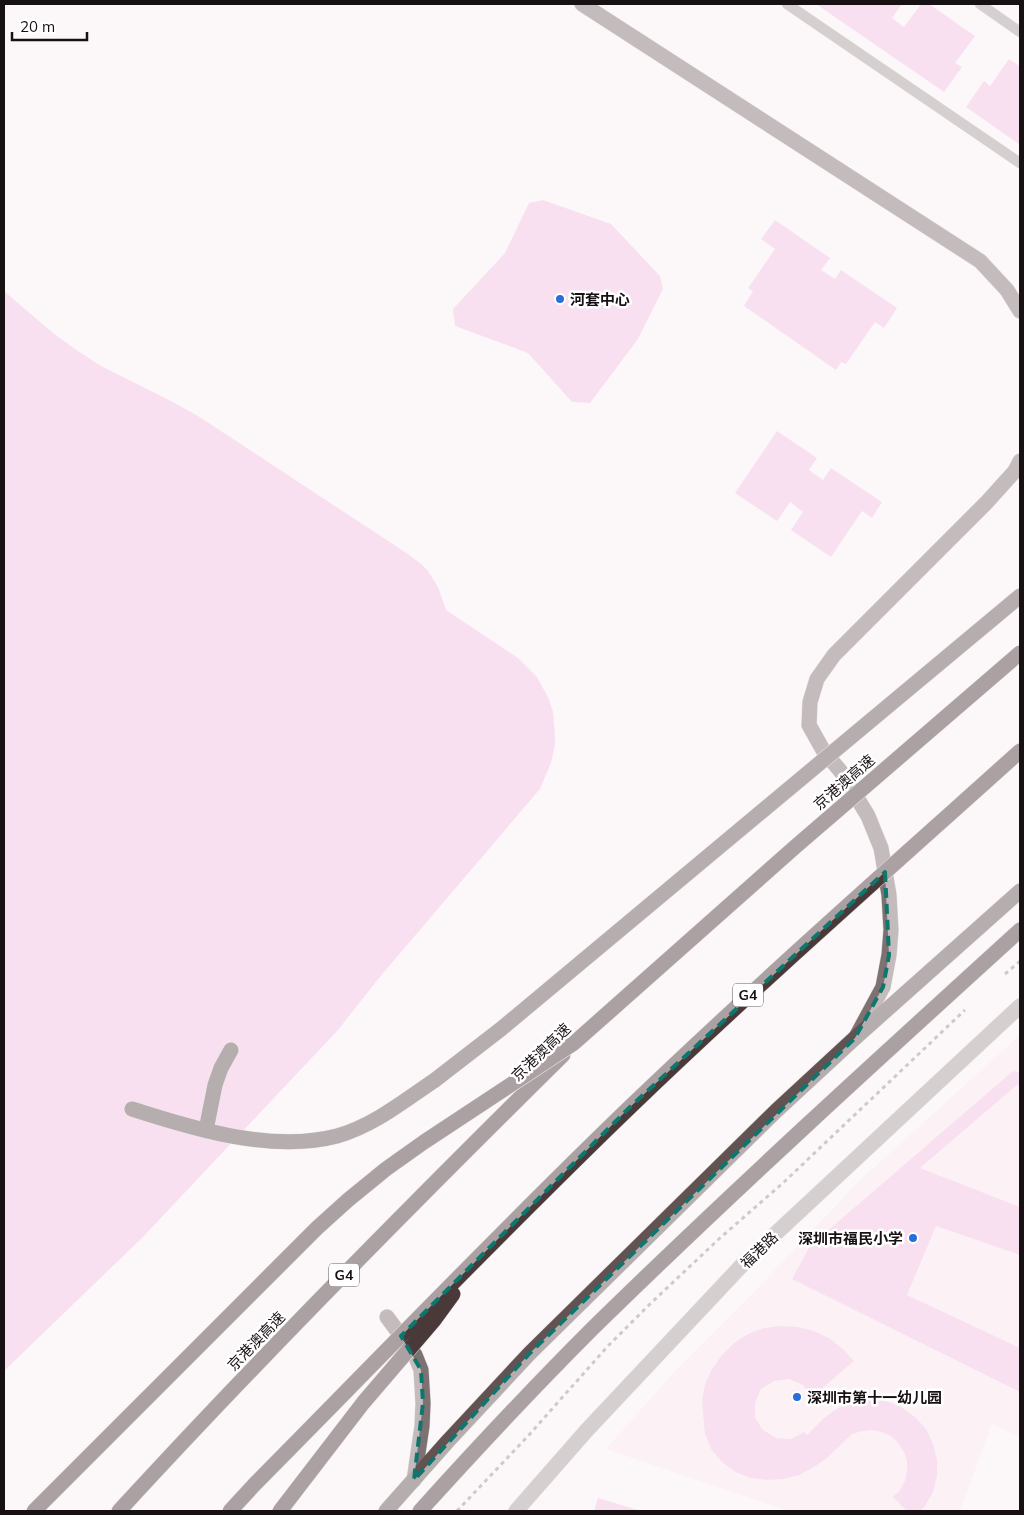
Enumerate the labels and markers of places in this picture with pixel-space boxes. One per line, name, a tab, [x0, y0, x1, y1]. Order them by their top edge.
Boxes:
place label: 河套中心	[570, 290, 630, 309]
marker: 河套中心	[554, 293, 566, 305]
place label: 深圳市福民小学	[798, 1229, 903, 1248]
marker: 深圳市福民小学	[907, 1232, 919, 1244]
place label: 深圳市第十一幼儿园	[807, 1388, 942, 1407]
marker: 深圳市第十一幼儿园	[791, 1391, 803, 1403]

